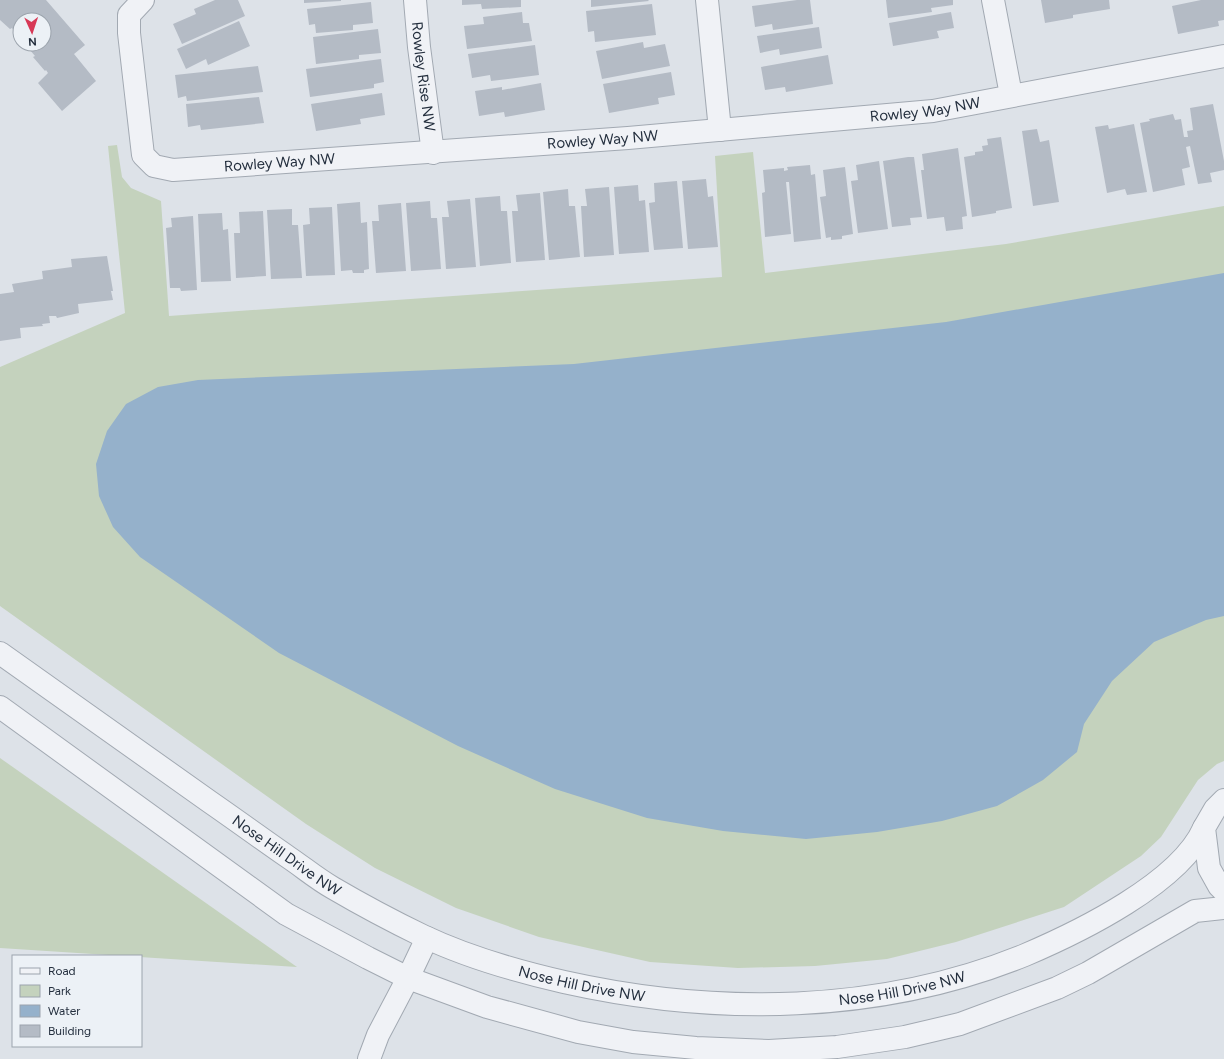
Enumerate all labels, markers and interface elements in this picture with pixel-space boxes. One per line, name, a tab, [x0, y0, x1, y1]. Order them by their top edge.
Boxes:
north arrow	[12, 12, 52, 52]
street label: Rowley Rise NW	[408, 21, 439, 133]
text: N	[28, 35, 37, 48]
street label: Rowley Way NW	[869, 93, 983, 126]
street label: Rowley Way NW	[546, 126, 660, 153]
street label: Rowley Way NW	[223, 150, 336, 175]
street label: Nose Hill Drive NW	[229, 811, 345, 900]
legend	[12, 955, 142, 1047]
street label: Nose Hill Drive NW	[516, 962, 647, 1005]
text: Road	[48, 964, 76, 978]
street label: Nose Hill Drive NW	[838, 967, 968, 1009]
text: Park	[48, 984, 71, 998]
text: Water	[48, 1004, 80, 1018]
text: Building	[48, 1024, 91, 1038]

